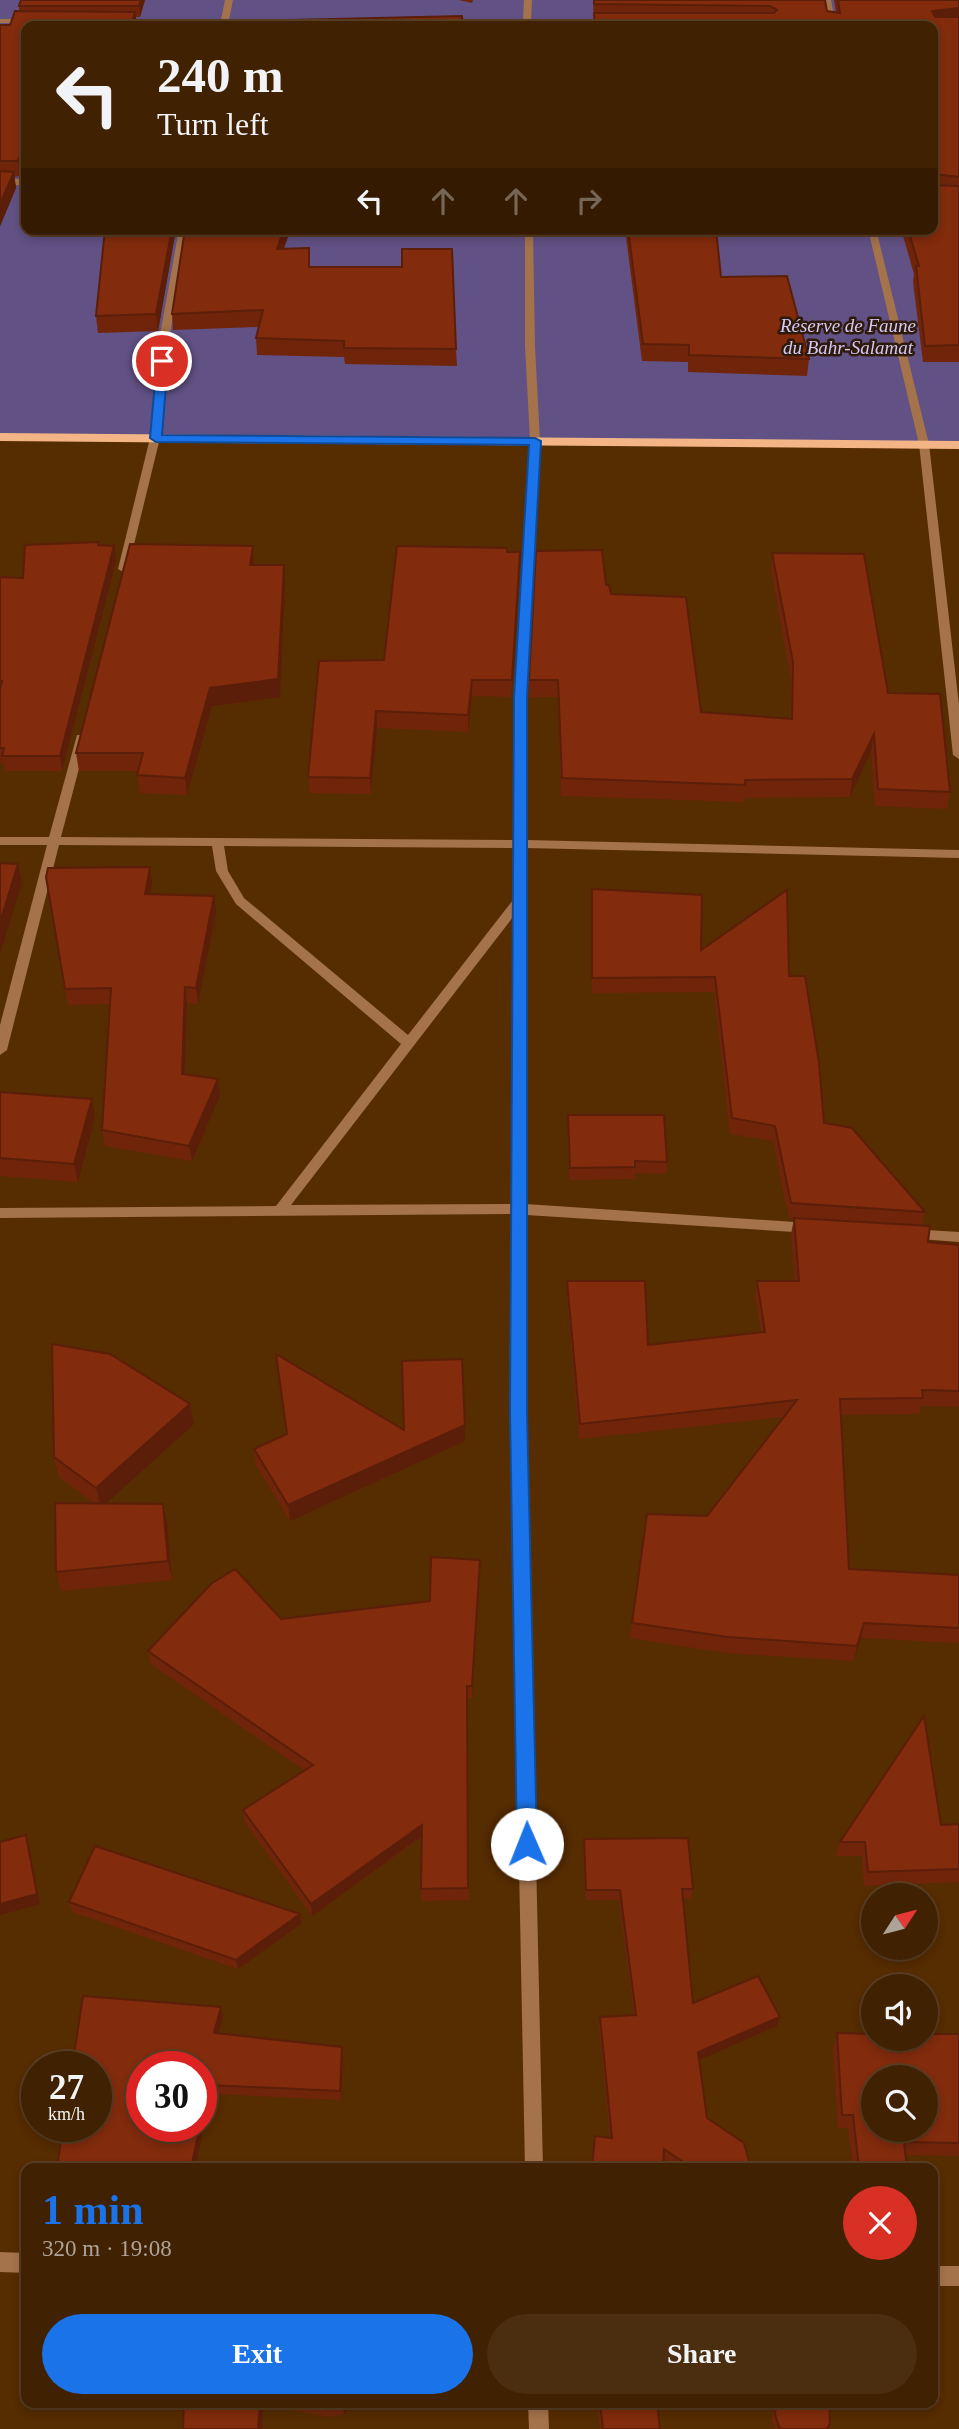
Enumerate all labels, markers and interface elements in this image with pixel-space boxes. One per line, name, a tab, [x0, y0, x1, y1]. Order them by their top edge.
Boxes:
text: 240 m	[157, 48, 284, 103]
icon: left	[42, 49, 133, 140]
text: Turn left	[157, 106, 269, 142]
icon: left	[351, 182, 389, 220]
icon: ahead	[424, 182, 462, 220]
icon: ahead	[497, 182, 535, 220]
icon: right	[570, 182, 608, 220]
park label: Réserve de Faune du Bahr-Salamat	[779, 315, 916, 358]
pin	[132, 331, 192, 391]
icon: arrive	[143, 342, 181, 380]
position arrow	[490, 1807, 564, 1881]
north arrow	[861, 1883, 938, 1960]
map controls	[861, 1883, 938, 2142]
button: sound	[861, 1974, 938, 2051]
speed limit sign: 30	[126, 2051, 217, 2142]
button: search	[861, 2065, 938, 2142]
text: 27	[49, 2068, 84, 2107]
text: km/h	[48, 2104, 85, 2124]
button: close	[843, 2186, 917, 2260]
text: 1 min	[42, 2187, 144, 2233]
text: 320 m · 19:08	[42, 2236, 172, 2261]
button: Exit	[42, 2314, 473, 2394]
button: Share	[487, 2314, 917, 2394]

